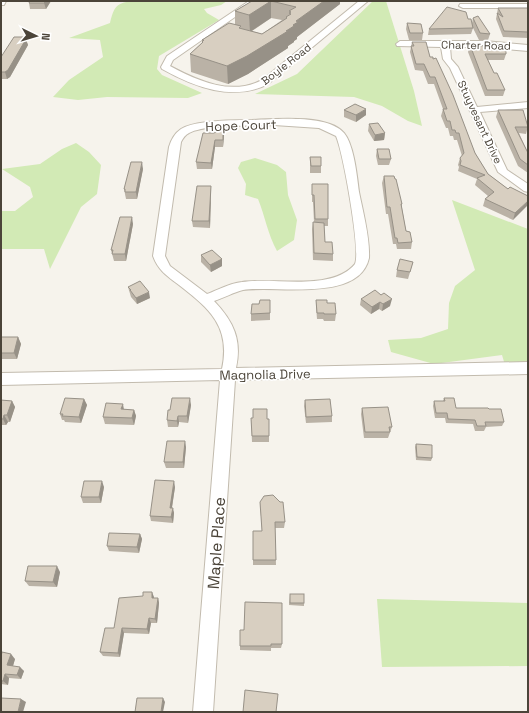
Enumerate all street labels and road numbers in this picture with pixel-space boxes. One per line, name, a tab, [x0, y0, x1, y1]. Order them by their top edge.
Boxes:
street label: Charter Road	[441, 37, 511, 53]
street label: Boyle Road	[258, 40, 314, 88]
street label: Stuyvesant Drive	[455, 78, 505, 166]
street label: Hope Court	[205, 116, 277, 135]
street label: Magnolia Drive	[219, 365, 311, 384]
street label: Maple Place	[203, 496, 230, 590]

